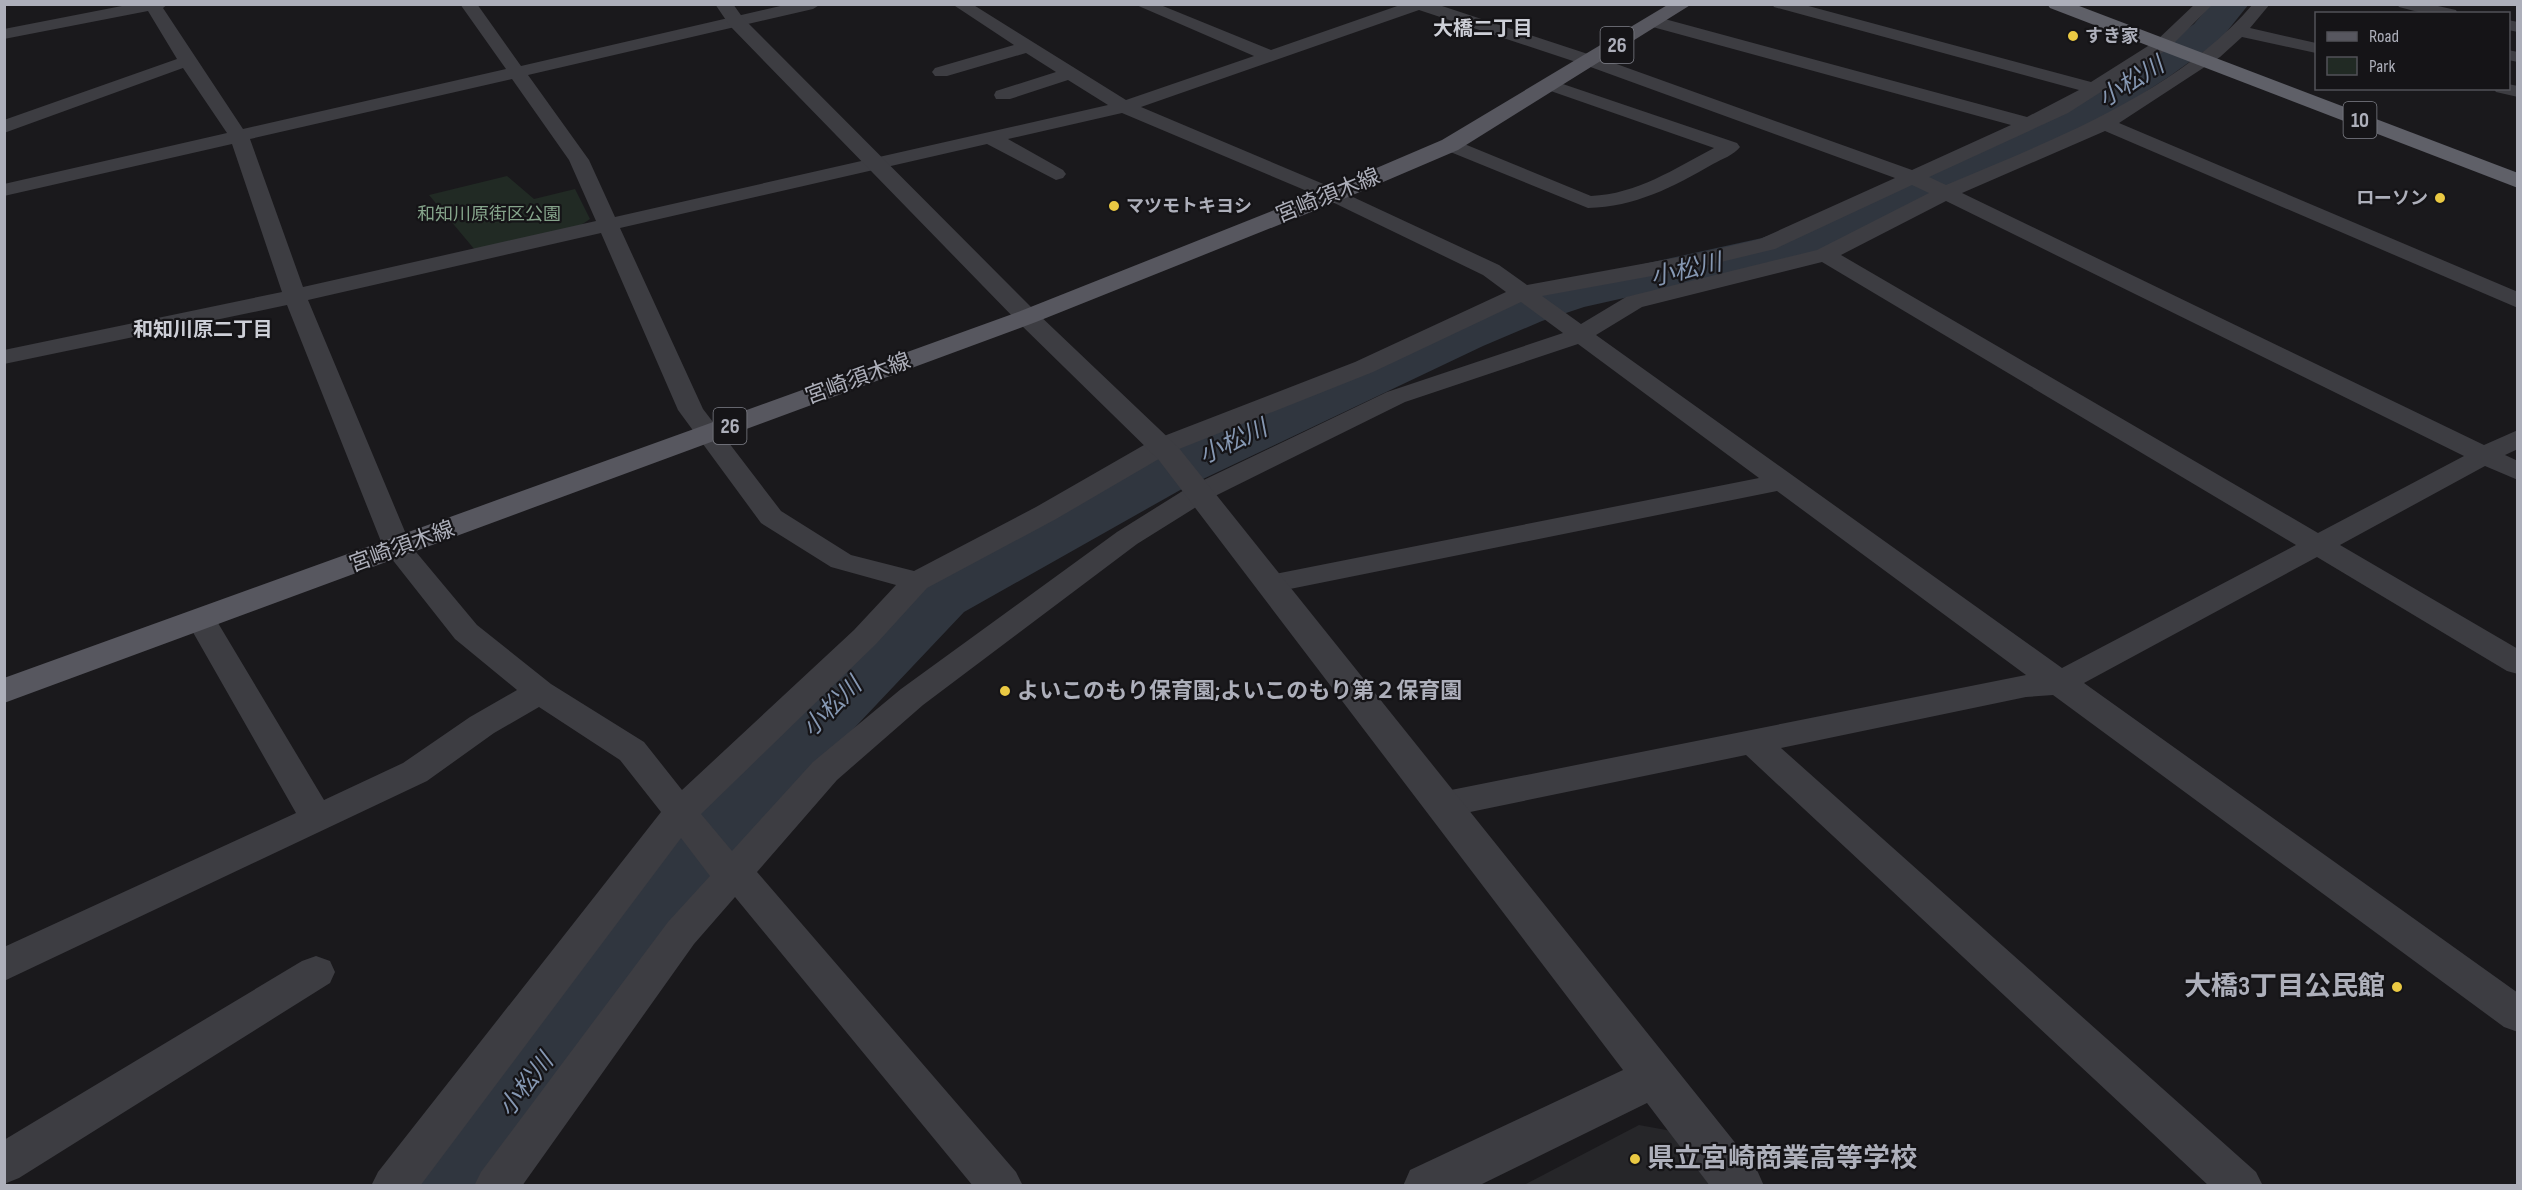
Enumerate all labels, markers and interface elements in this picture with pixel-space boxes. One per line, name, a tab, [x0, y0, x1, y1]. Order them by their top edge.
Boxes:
legend	[2315, 12, 2510, 90]
district label: 大橋二丁目	[1433, 17, 1533, 41]
place label: すき家	[2085, 26, 2139, 47]
text: Road	[2369, 26, 2399, 47]
road number: 26	[1600, 27, 1634, 63]
marker: すき家	[2066, 29, 2080, 43]
water label: 小松川	[2093, 49, 2172, 113]
text: Park	[2369, 56, 2395, 77]
road number: 10	[2344, 102, 2376, 138]
street label: 宮崎須木線	[1272, 163, 1384, 229]
place label: ローソン	[2356, 188, 2428, 209]
marker: ローソン	[2433, 191, 2447, 205]
place label: マツモトキヨシ	[1126, 196, 1252, 217]
marker: マツモトキヨシ	[1107, 199, 1121, 213]
park label: 和知川原街区公園	[417, 204, 561, 225]
water label: 小松川	[1648, 247, 1727, 292]
district label: 和知川原二丁目	[133, 318, 273, 342]
street label: 宮崎須木線	[802, 348, 914, 410]
road number: 26	[714, 408, 746, 444]
water label: 小松川	[1194, 412, 1274, 470]
street label: 宮崎須木線	[346, 516, 458, 578]
water label: 小松川	[796, 669, 870, 743]
place label: よいこのもり保育園;よいこのもり第２保育園	[1017, 678, 1462, 705]
marker: よいこのもり保育園;よいこのもり第２保育園	[998, 684, 1012, 698]
place label: 大橋3丁目公民館	[2184, 971, 2385, 1003]
marker: 大橋3丁目公民館	[2390, 980, 2404, 994]
water label: 小松川	[492, 1045, 561, 1122]
place label: 県立宮崎商業高等学校	[1647, 1143, 1917, 1175]
marker: 県立宮崎商業高等学校	[1628, 1152, 1642, 1166]

